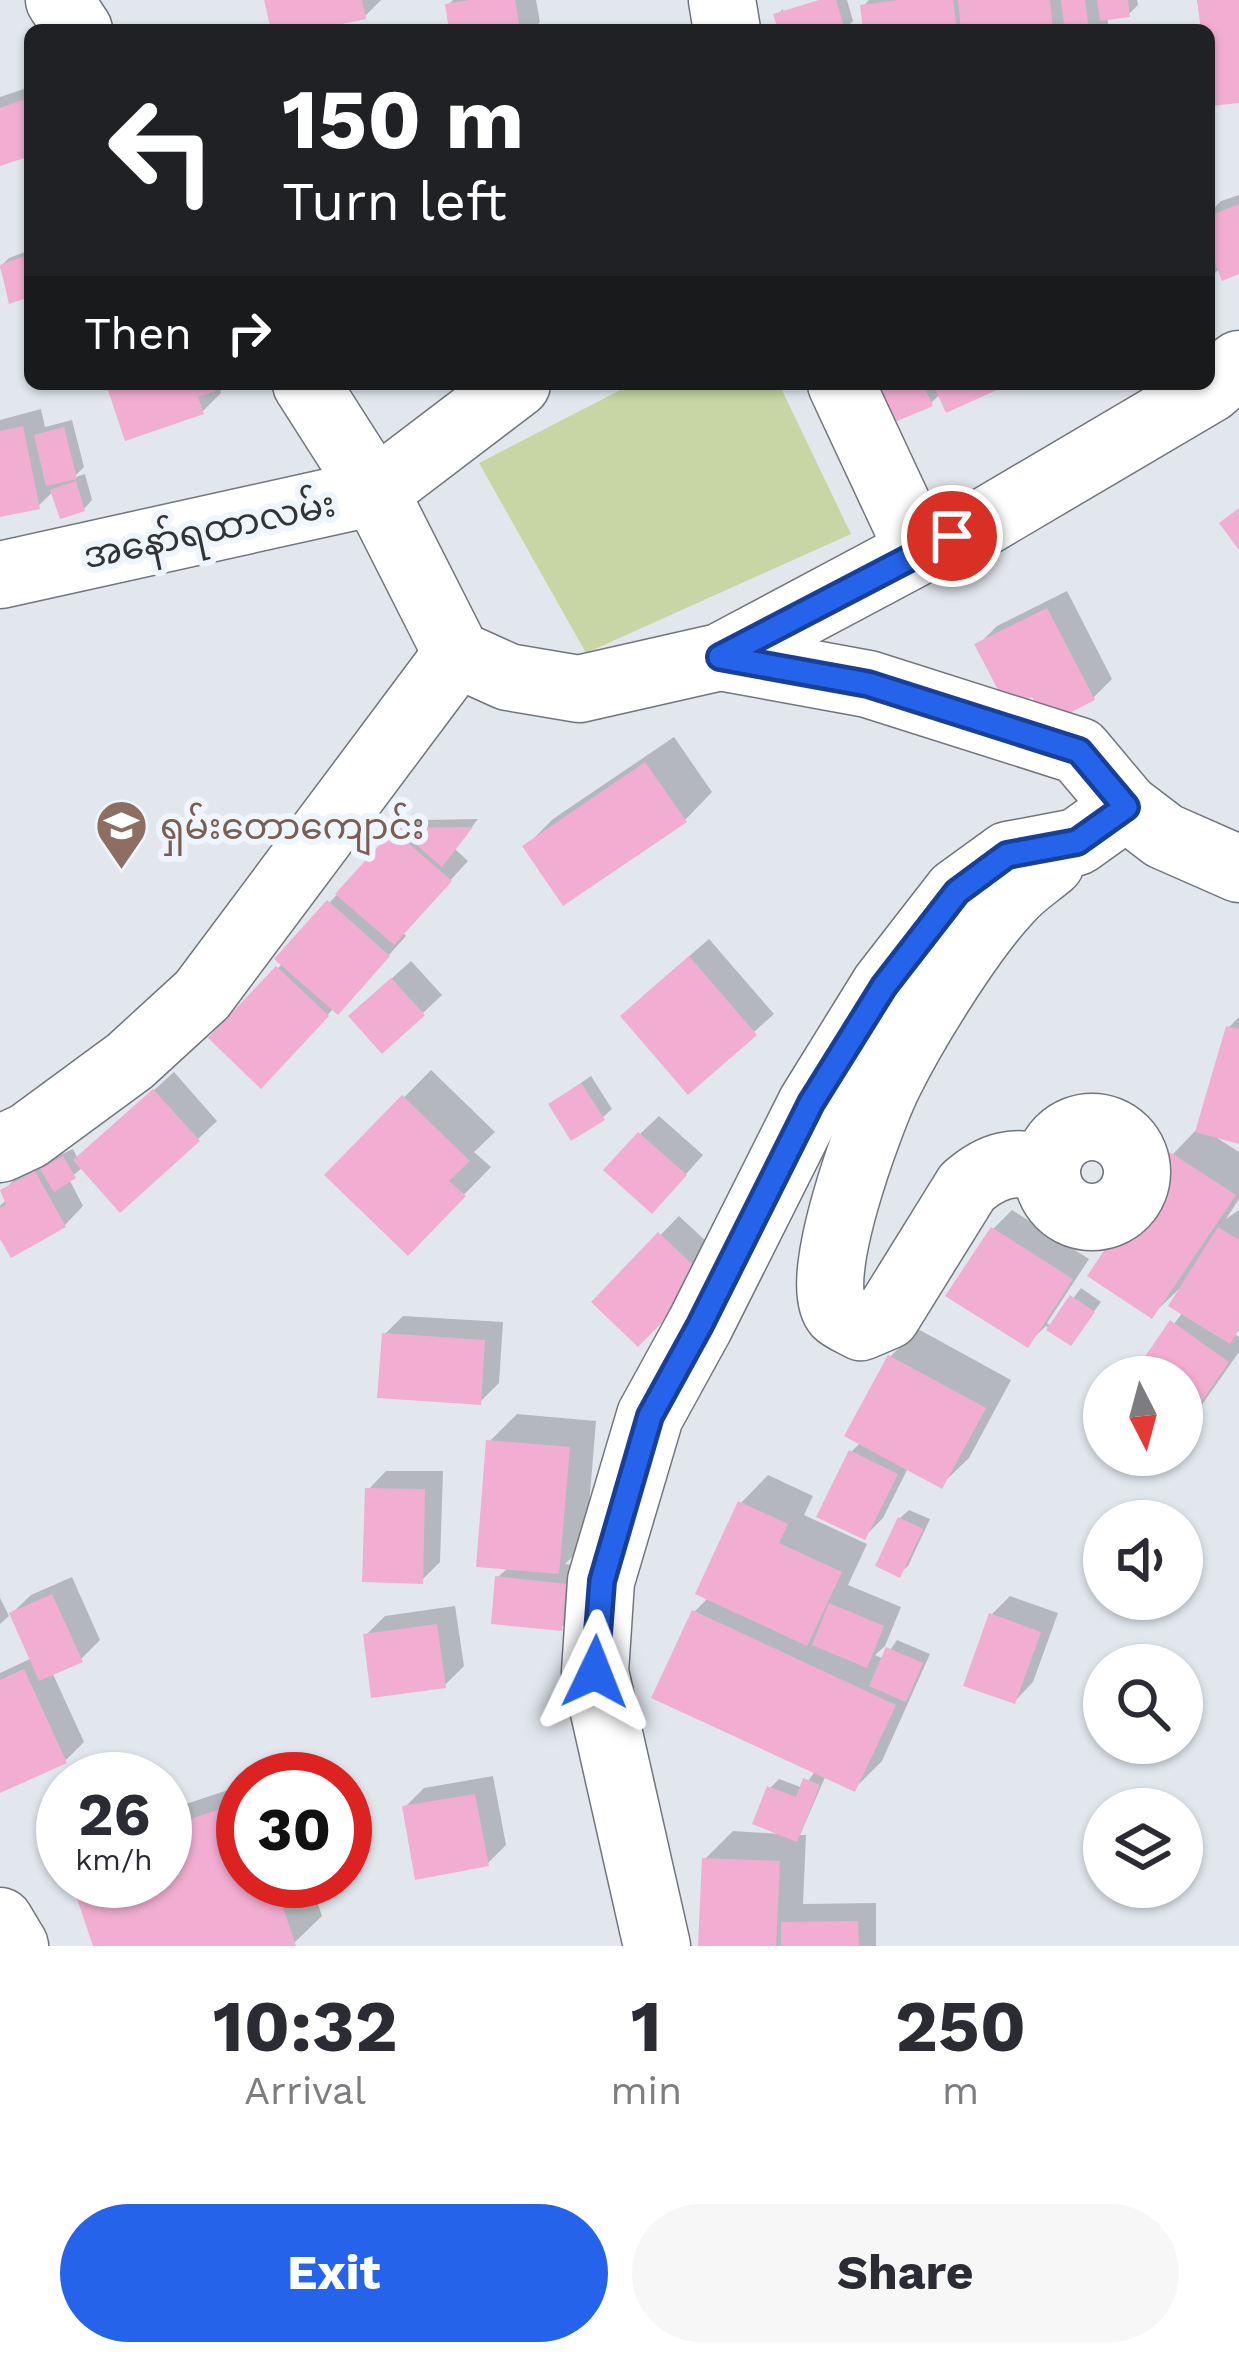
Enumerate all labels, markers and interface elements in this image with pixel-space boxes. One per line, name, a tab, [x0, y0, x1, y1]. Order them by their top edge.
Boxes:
text: 150 m	[282, 70, 524, 168]
icon: left	[84, 72, 240, 228]
text: Turn left	[282, 170, 507, 233]
icon: right	[216, 300, 282, 366]
text: Then	[84, 307, 192, 360]
street label: အ‌နော်‌ရထာလမ်း	[79, 479, 341, 585]
pin	[901, 485, 1003, 587]
icon: arrive	[919, 503, 985, 569]
school or university icon: ရှမ်းတောကျောင်း	[93, 798, 149, 872]
place label: ရှမ်းတောကျောင်း	[160, 802, 425, 856]
north arrow	[1083, 1356, 1203, 1476]
map controls	[1083, 1356, 1203, 1908]
button: sound	[1083, 1500, 1203, 1620]
position arrow	[532, 1609, 658, 1735]
button: search	[1083, 1644, 1203, 1764]
speed limit sign: 30	[216, 1752, 372, 1908]
text: 26	[78, 1779, 150, 1850]
button: layers	[1083, 1788, 1203, 1908]
text: km/h	[75, 1842, 153, 1877]
text: 10:32	[213, 1984, 398, 2068]
text: 1	[631, 1984, 662, 2068]
text: 250	[895, 1984, 1026, 2068]
text: Arrival	[244, 2068, 366, 2113]
text: min	[610, 2068, 682, 2113]
text: m	[942, 2068, 979, 2113]
button: Exit	[60, 2204, 608, 2342]
button: Share	[632, 2204, 1179, 2342]

